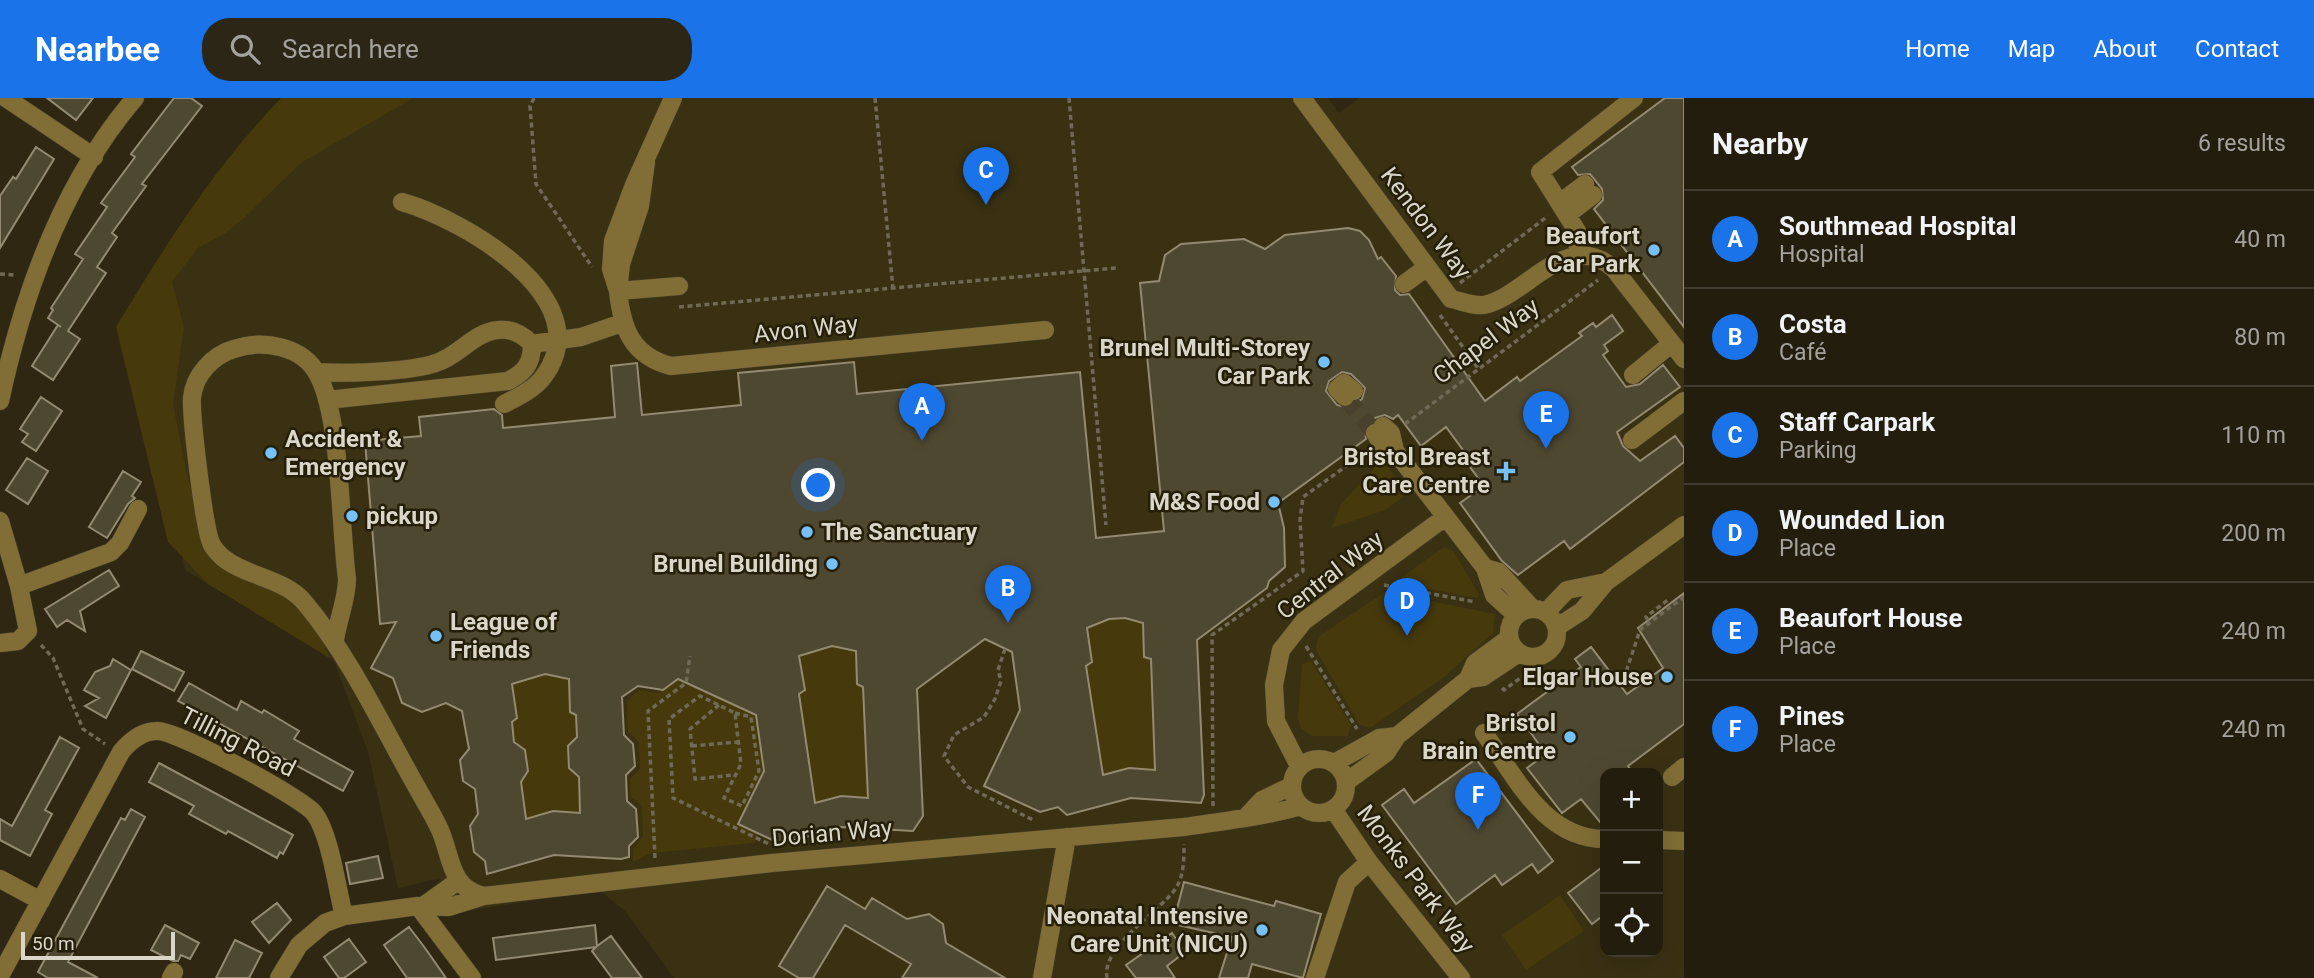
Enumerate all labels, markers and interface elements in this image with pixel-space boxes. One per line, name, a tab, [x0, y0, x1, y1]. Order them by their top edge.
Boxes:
search box	[202, 18, 692, 81]
text: Nearbee	[35, 30, 160, 69]
icon: search	[226, 30, 264, 68]
text: Search here	[282, 34, 419, 64]
text: Home	[1905, 35, 1970, 63]
text: Map	[2008, 35, 2055, 63]
text: About	[2093, 35, 2157, 63]
text: Contact	[2195, 35, 2279, 63]
text: Nearby	[1712, 126, 1808, 161]
text: 6 results	[2198, 130, 2286, 157]
pin: C	[963, 147, 1009, 205]
street label: Kendon Way	[1375, 162, 1477, 285]
text: Southmead Hospital	[1779, 211, 2017, 241]
place label: Beaufort Car Park	[1546, 222, 1641, 278]
text: A	[1727, 226, 1743, 253]
text: 40 m	[2234, 226, 2286, 253]
text: Hospital	[1779, 241, 1865, 268]
marker: Beaufort Car Park	[1646, 242, 1662, 258]
street label: Chapel Way	[1428, 292, 1545, 390]
text: Costa	[1779, 309, 1847, 339]
street label: Avon Way	[753, 310, 860, 348]
text: B	[1728, 324, 1742, 351]
text: 80 m	[2234, 324, 2286, 351]
place label: Brunel Multi-Storey Car Park	[1099, 334, 1311, 390]
text: Café	[1779, 339, 1826, 366]
marker: Brunel Multi-Storey Car Park	[1316, 354, 1332, 370]
pin: A	[899, 383, 945, 441]
pin: E	[1523, 391, 1569, 449]
text: Staff Carpark	[1779, 407, 1935, 437]
text: C	[1727, 422, 1743, 449]
text: 110 m	[2221, 422, 2286, 449]
place label: Accident & Emergency	[285, 425, 406, 481]
text: Parking	[1779, 437, 1857, 464]
place label: Bristol Breast Care Centre	[1343, 443, 1490, 499]
marker: Accident & Emergency	[263, 445, 279, 461]
marker: Bristol Breast Care Centre	[1496, 461, 1516, 481]
your location	[801, 468, 835, 502]
place label: M&S Food	[1149, 488, 1260, 516]
marker: M&S Food	[1266, 494, 1282, 510]
place label: pickup	[366, 502, 438, 530]
text: Wounded Lion	[1779, 505, 1945, 535]
marker: pickup	[344, 508, 360, 524]
place label: The Sanctuary	[821, 518, 978, 546]
text: D	[1728, 520, 1742, 547]
text: 200 m	[2221, 520, 2286, 547]
marker: The Sanctuary	[799, 524, 815, 540]
street label: Central Way	[1271, 524, 1389, 625]
text: Place	[1779, 535, 1836, 562]
place label: Brunel Building	[653, 550, 818, 578]
marker: Brunel Building	[824, 556, 840, 572]
pin: B	[985, 565, 1031, 623]
pin: D	[1384, 578, 1430, 636]
text: Beaufort House	[1779, 603, 1963, 633]
place label: League of Friends	[450, 608, 557, 664]
text: E	[1729, 618, 1741, 645]
text: 240 m	[2221, 618, 2286, 645]
marker: League of Friends	[428, 628, 444, 644]
text: Place	[1779, 633, 1836, 660]
place label: Elgar House	[1523, 663, 1653, 691]
marker: Elgar House	[1659, 669, 1675, 685]
street label: Tilling Road	[176, 701, 300, 783]
text: Pines	[1779, 701, 1845, 731]
place label: Bristol Brain Centre	[1422, 709, 1556, 765]
text: F	[1729, 716, 1741, 743]
text: 240 m	[2221, 716, 2286, 743]
marker: Bristol Brain Centre	[1562, 729, 1578, 745]
text: Place	[1779, 731, 1836, 758]
map controls	[1600, 768, 1663, 957]
button: +	[1600, 768, 1663, 831]
pin: F	[1455, 772, 1501, 830]
street label: Monks Park Way	[1351, 800, 1481, 959]
street label: Dorian Way	[771, 814, 894, 852]
button: −	[1600, 831, 1663, 894]
button: locate	[1600, 894, 1663, 957]
place label: Neonatal Intensive Care Unit (NICU)	[1046, 902, 1248, 958]
marker: Neonatal Intensive Care Unit (NICU)	[1254, 922, 1270, 938]
scale bar	[21, 929, 175, 961]
text: 50 m	[32, 932, 75, 955]

